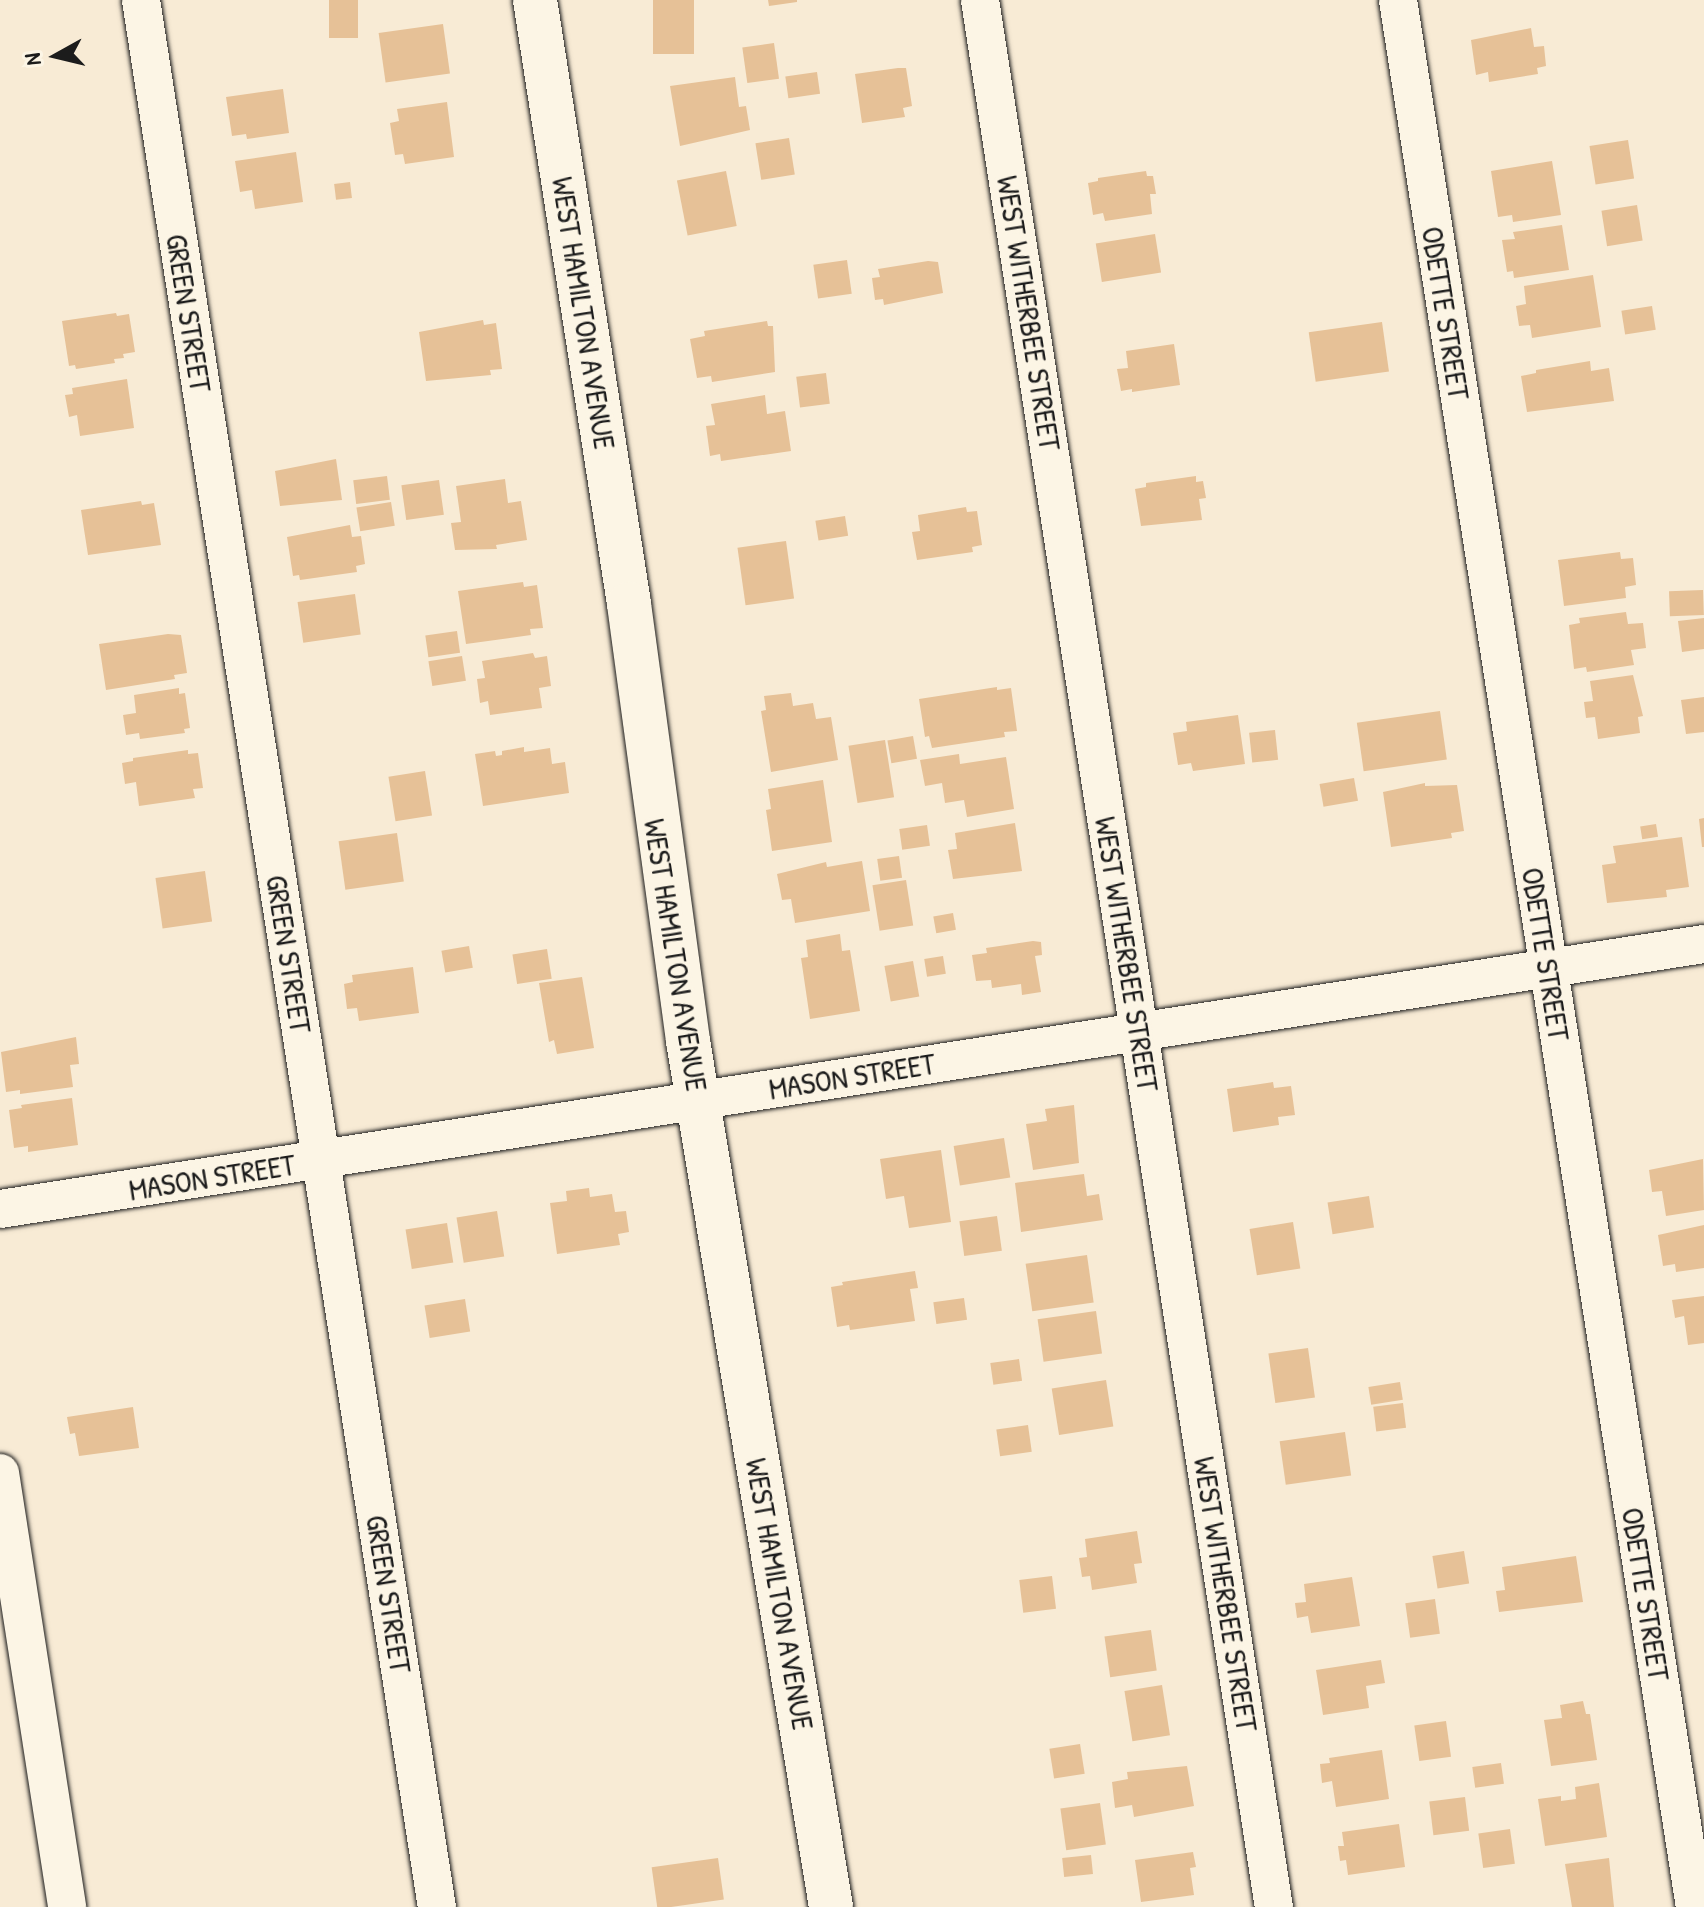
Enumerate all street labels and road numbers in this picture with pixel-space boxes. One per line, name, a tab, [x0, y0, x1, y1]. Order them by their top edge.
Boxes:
street label: WEST WITHERBEE STREET	[990, 173, 1068, 453]
street label: WEST HAMILTON AVENUE	[545, 174, 623, 452]
street label: ODETTE STREET	[1415, 224, 1477, 402]
street label: GREEN STREET	[159, 231, 219, 395]
street label: WEST WITHERBEE STREET	[1088, 814, 1166, 1094]
street label: WEST HAMILTON AVENUE	[637, 816, 715, 1094]
street label: ODETTE STREET	[1515, 865, 1577, 1043]
street label: GREEN STREET	[259, 872, 319, 1036]
street label: MASON STREET	[766, 1045, 938, 1107]
street label: MASON STREET	[126, 1146, 298, 1208]
street label: WEST WITHERBEE STREET	[1187, 1454, 1265, 1734]
street label: WEST HAMILTON AVENUE	[738, 1455, 822, 1733]
street label: ODETTE STREET	[1615, 1505, 1677, 1683]
street label: GREEN STREET	[359, 1512, 419, 1676]

